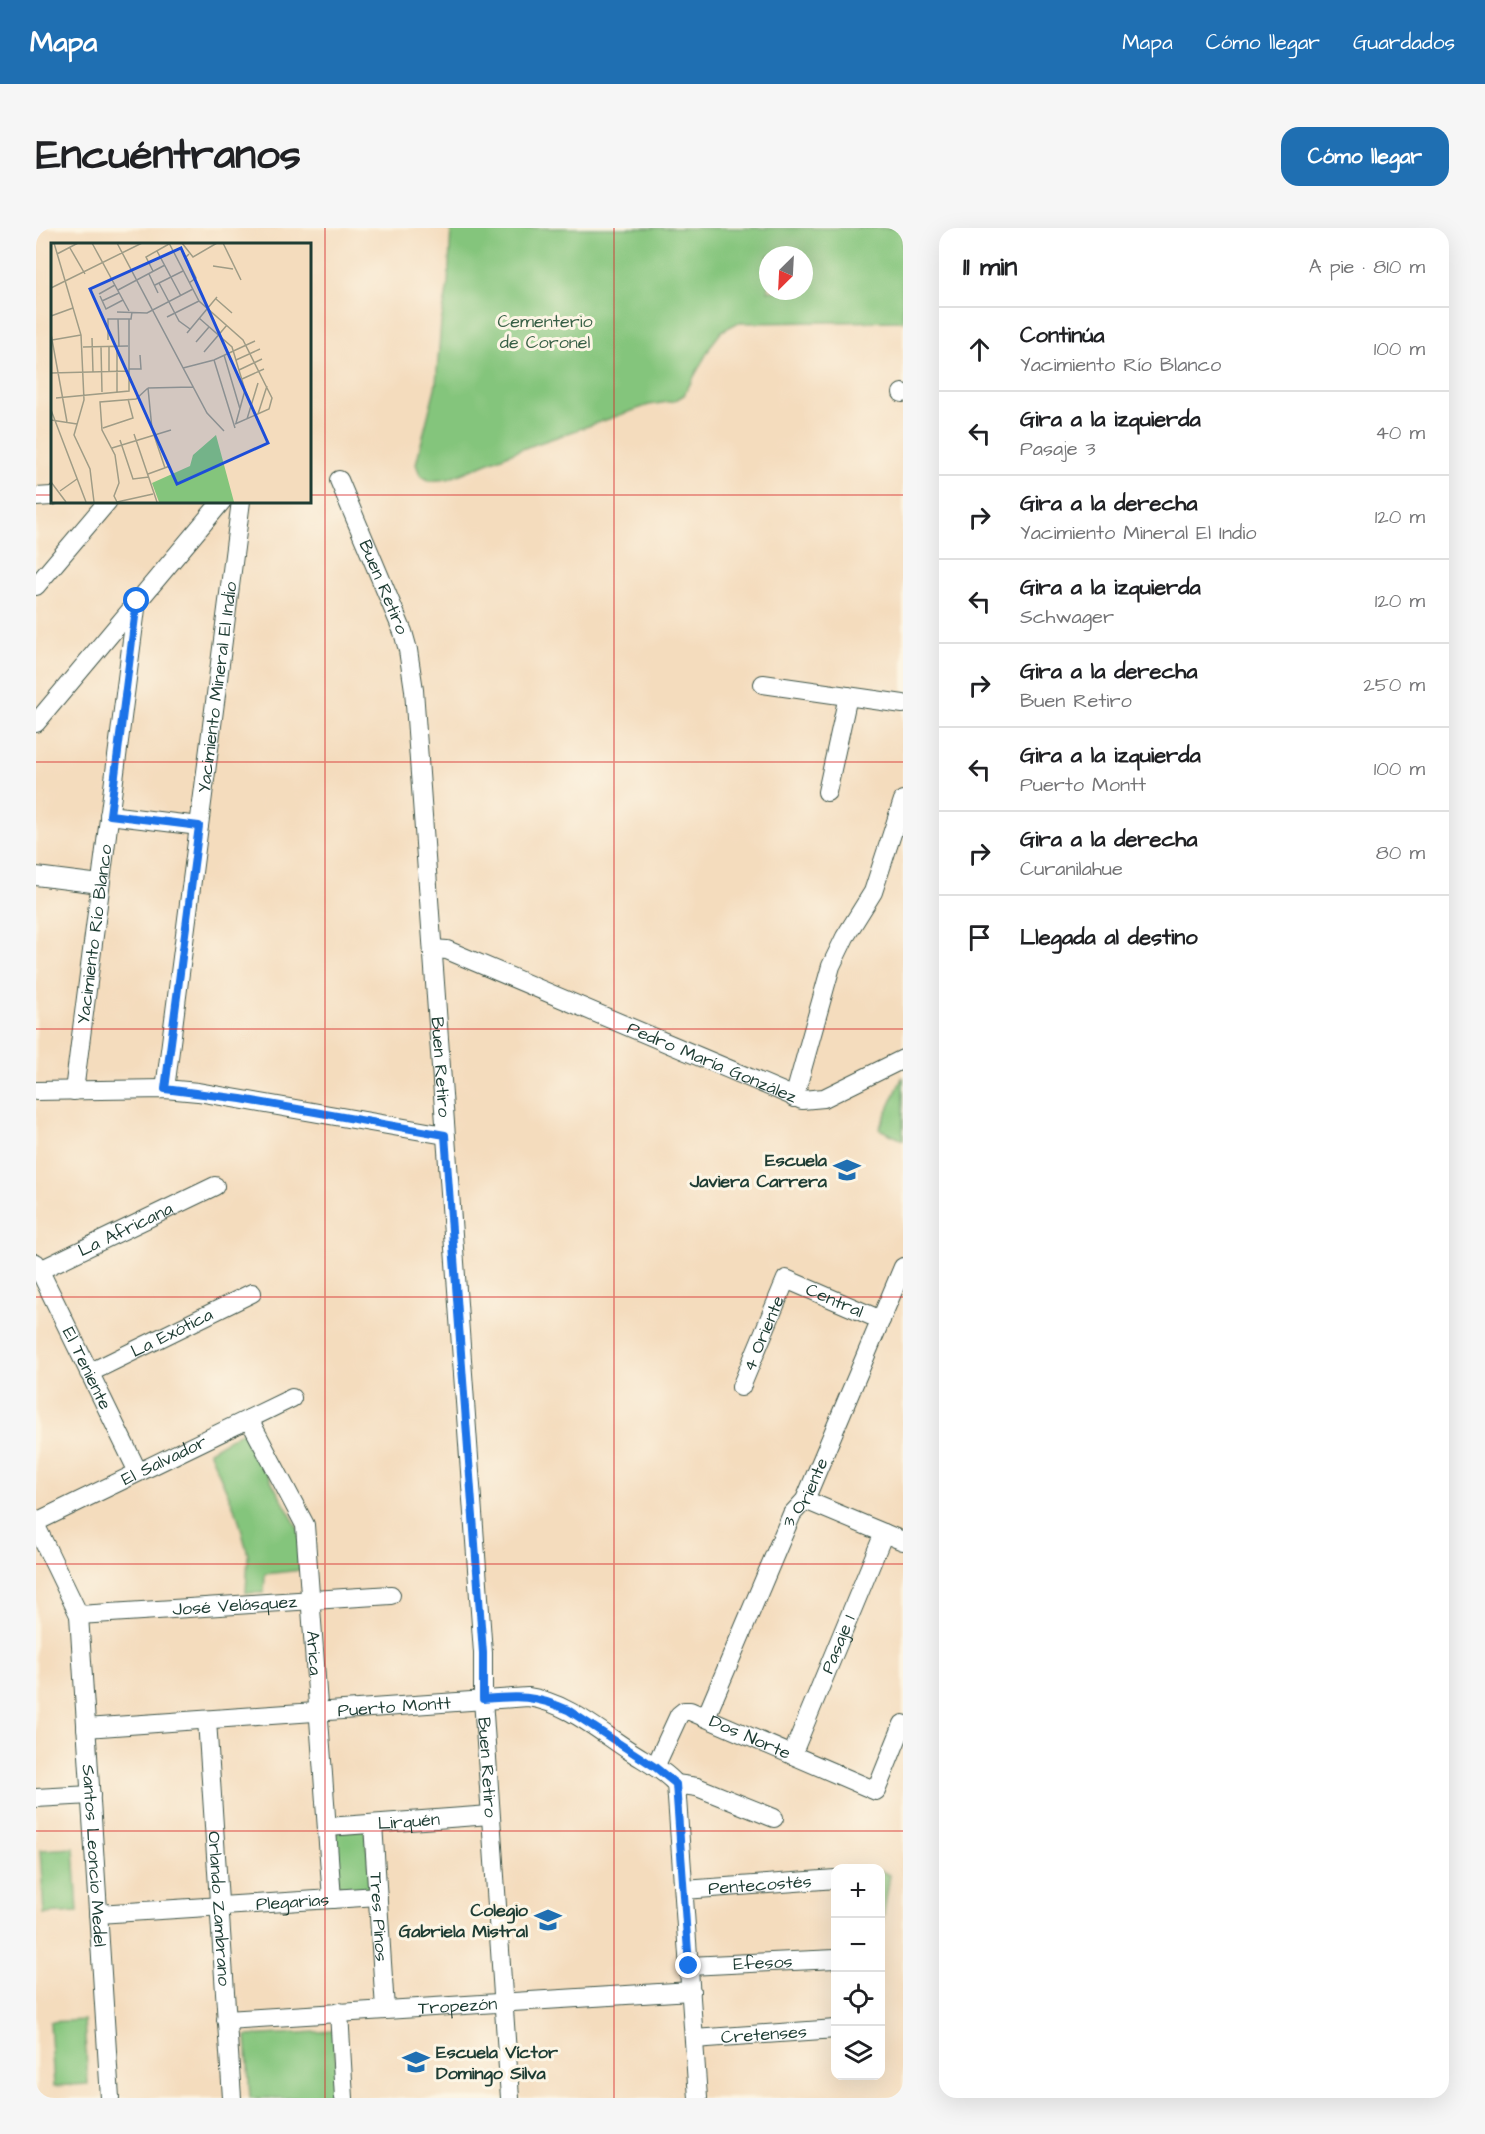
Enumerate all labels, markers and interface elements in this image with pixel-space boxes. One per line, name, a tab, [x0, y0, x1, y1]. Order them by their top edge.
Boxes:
text: Mapa	[30, 23, 97, 62]
text: Mapa	[1122, 28, 1173, 57]
text: Cómo llegar	[1206, 28, 1320, 57]
text: Guardados	[1353, 28, 1455, 57]
text: Encuéntranos	[36, 127, 301, 185]
button: Cómo llegar	[1281, 127, 1449, 186]
inset map	[51, 243, 310, 502]
north arrow	[759, 246, 813, 300]
text: 11 min	[963, 249, 1017, 285]
text: A pie · 810 m	[1309, 253, 1425, 281]
park label: Cementerio de Coronel	[497, 309, 593, 355]
text: Continúa	[1020, 320, 1105, 351]
icon: ahead	[963, 333, 996, 366]
text: 100 m	[1374, 335, 1425, 363]
text: Yacimiento Río Blanco	[1020, 351, 1221, 379]
text: Gira a la izquierda	[1020, 404, 1201, 435]
icon: left	[963, 417, 996, 450]
text: 40 m	[1375, 419, 1425, 447]
text: Pasaje 3	[1020, 435, 1096, 463]
text: Gira a la derecha	[1020, 488, 1197, 519]
icon: right	[963, 501, 996, 534]
text: 120 m	[1375, 503, 1425, 531]
text: Yacimiento Mineral El Indio	[1020, 519, 1257, 547]
street label: Buen Retiro	[353, 536, 415, 638]
text: Gira a la izquierda	[1020, 572, 1201, 603]
street label: Yacimiento Mineral El Indio	[191, 580, 243, 795]
icon: left	[963, 585, 996, 618]
route start	[123, 587, 149, 613]
text: 120 m	[1375, 587, 1425, 615]
text: Schwager	[1020, 603, 1114, 631]
text: Gira a la derecha	[1020, 656, 1197, 687]
icon: right	[963, 669, 996, 702]
text: 250 m	[1363, 671, 1425, 699]
text: Buen Retiro	[1020, 687, 1132, 715]
text: Gira a la izquierda	[1020, 740, 1201, 771]
icon: left	[963, 753, 996, 786]
text: 100 m	[1374, 755, 1425, 783]
text: Puerto Montt	[1020, 771, 1146, 799]
text: Gira a la derecha	[1020, 824, 1197, 855]
icon: right	[963, 837, 996, 870]
text: 80 m	[1376, 839, 1425, 867]
street label: Yacimiento Río Blanco	[71, 843, 119, 1026]
text: Curanilahue	[1020, 855, 1123, 883]
icon: arrive	[963, 921, 996, 954]
text: Llegada al destino	[1020, 922, 1198, 953]
street label: Buen Retiro	[424, 1016, 457, 1118]
street label: Pedro María González	[623, 1016, 801, 1110]
place label: Escuela Javiera Carrera	[689, 1148, 828, 1194]
school or university icon: Escuela Javiera Carrera	[832, 1155, 862, 1185]
street label: La Africana	[74, 1196, 177, 1263]
street label: Central	[802, 1277, 867, 1324]
street label: 4 Oriente	[737, 1292, 791, 1375]
street label: La Exótica	[126, 1302, 217, 1364]
street label: El Teniente	[56, 1323, 118, 1414]
street label: El Salvador	[117, 1429, 211, 1492]
street label: 3 Oriente	[776, 1454, 834, 1531]
street label: José Velásquez	[172, 1589, 298, 1622]
street label: Pasaje 1	[815, 1611, 862, 1677]
street label: Arica	[300, 1630, 328, 1676]
street label: Puerto Montt	[337, 1690, 452, 1723]
street label: Dos Norte	[705, 1709, 795, 1766]
street label: Buen Retiro	[471, 1716, 503, 1818]
street label: Santos Leoncio Medel	[76, 1764, 112, 1948]
street label: Lirquén	[377, 1807, 441, 1836]
street label: Orlando Zambrano	[201, 1830, 237, 1987]
map controls	[831, 1864, 885, 2080]
button: +	[831, 1864, 885, 1918]
street label: Pentecostés	[707, 1869, 813, 1901]
street label: Tres Pinos	[363, 1871, 394, 1962]
street label: Plegarias	[255, 1887, 330, 1917]
place label: Colegio Gabriela Mistral	[399, 1898, 529, 1944]
school or university icon: Colegio Gabriela Mistral	[533, 1905, 563, 1935]
button: −	[831, 1918, 885, 1972]
street label: Efesos	[733, 1949, 793, 1977]
route end	[675, 1952, 701, 1978]
button: locate	[831, 1972, 885, 2026]
street label: Tropezón	[417, 1991, 498, 2021]
street label: Cretenses	[720, 2019, 808, 2050]
button: layers	[831, 2026, 885, 2080]
place label: Escuela Víctor Domingo Silva	[436, 2040, 558, 2087]
school or university icon: Escuela Víctor Domingo Silva	[401, 2047, 431, 2077]

